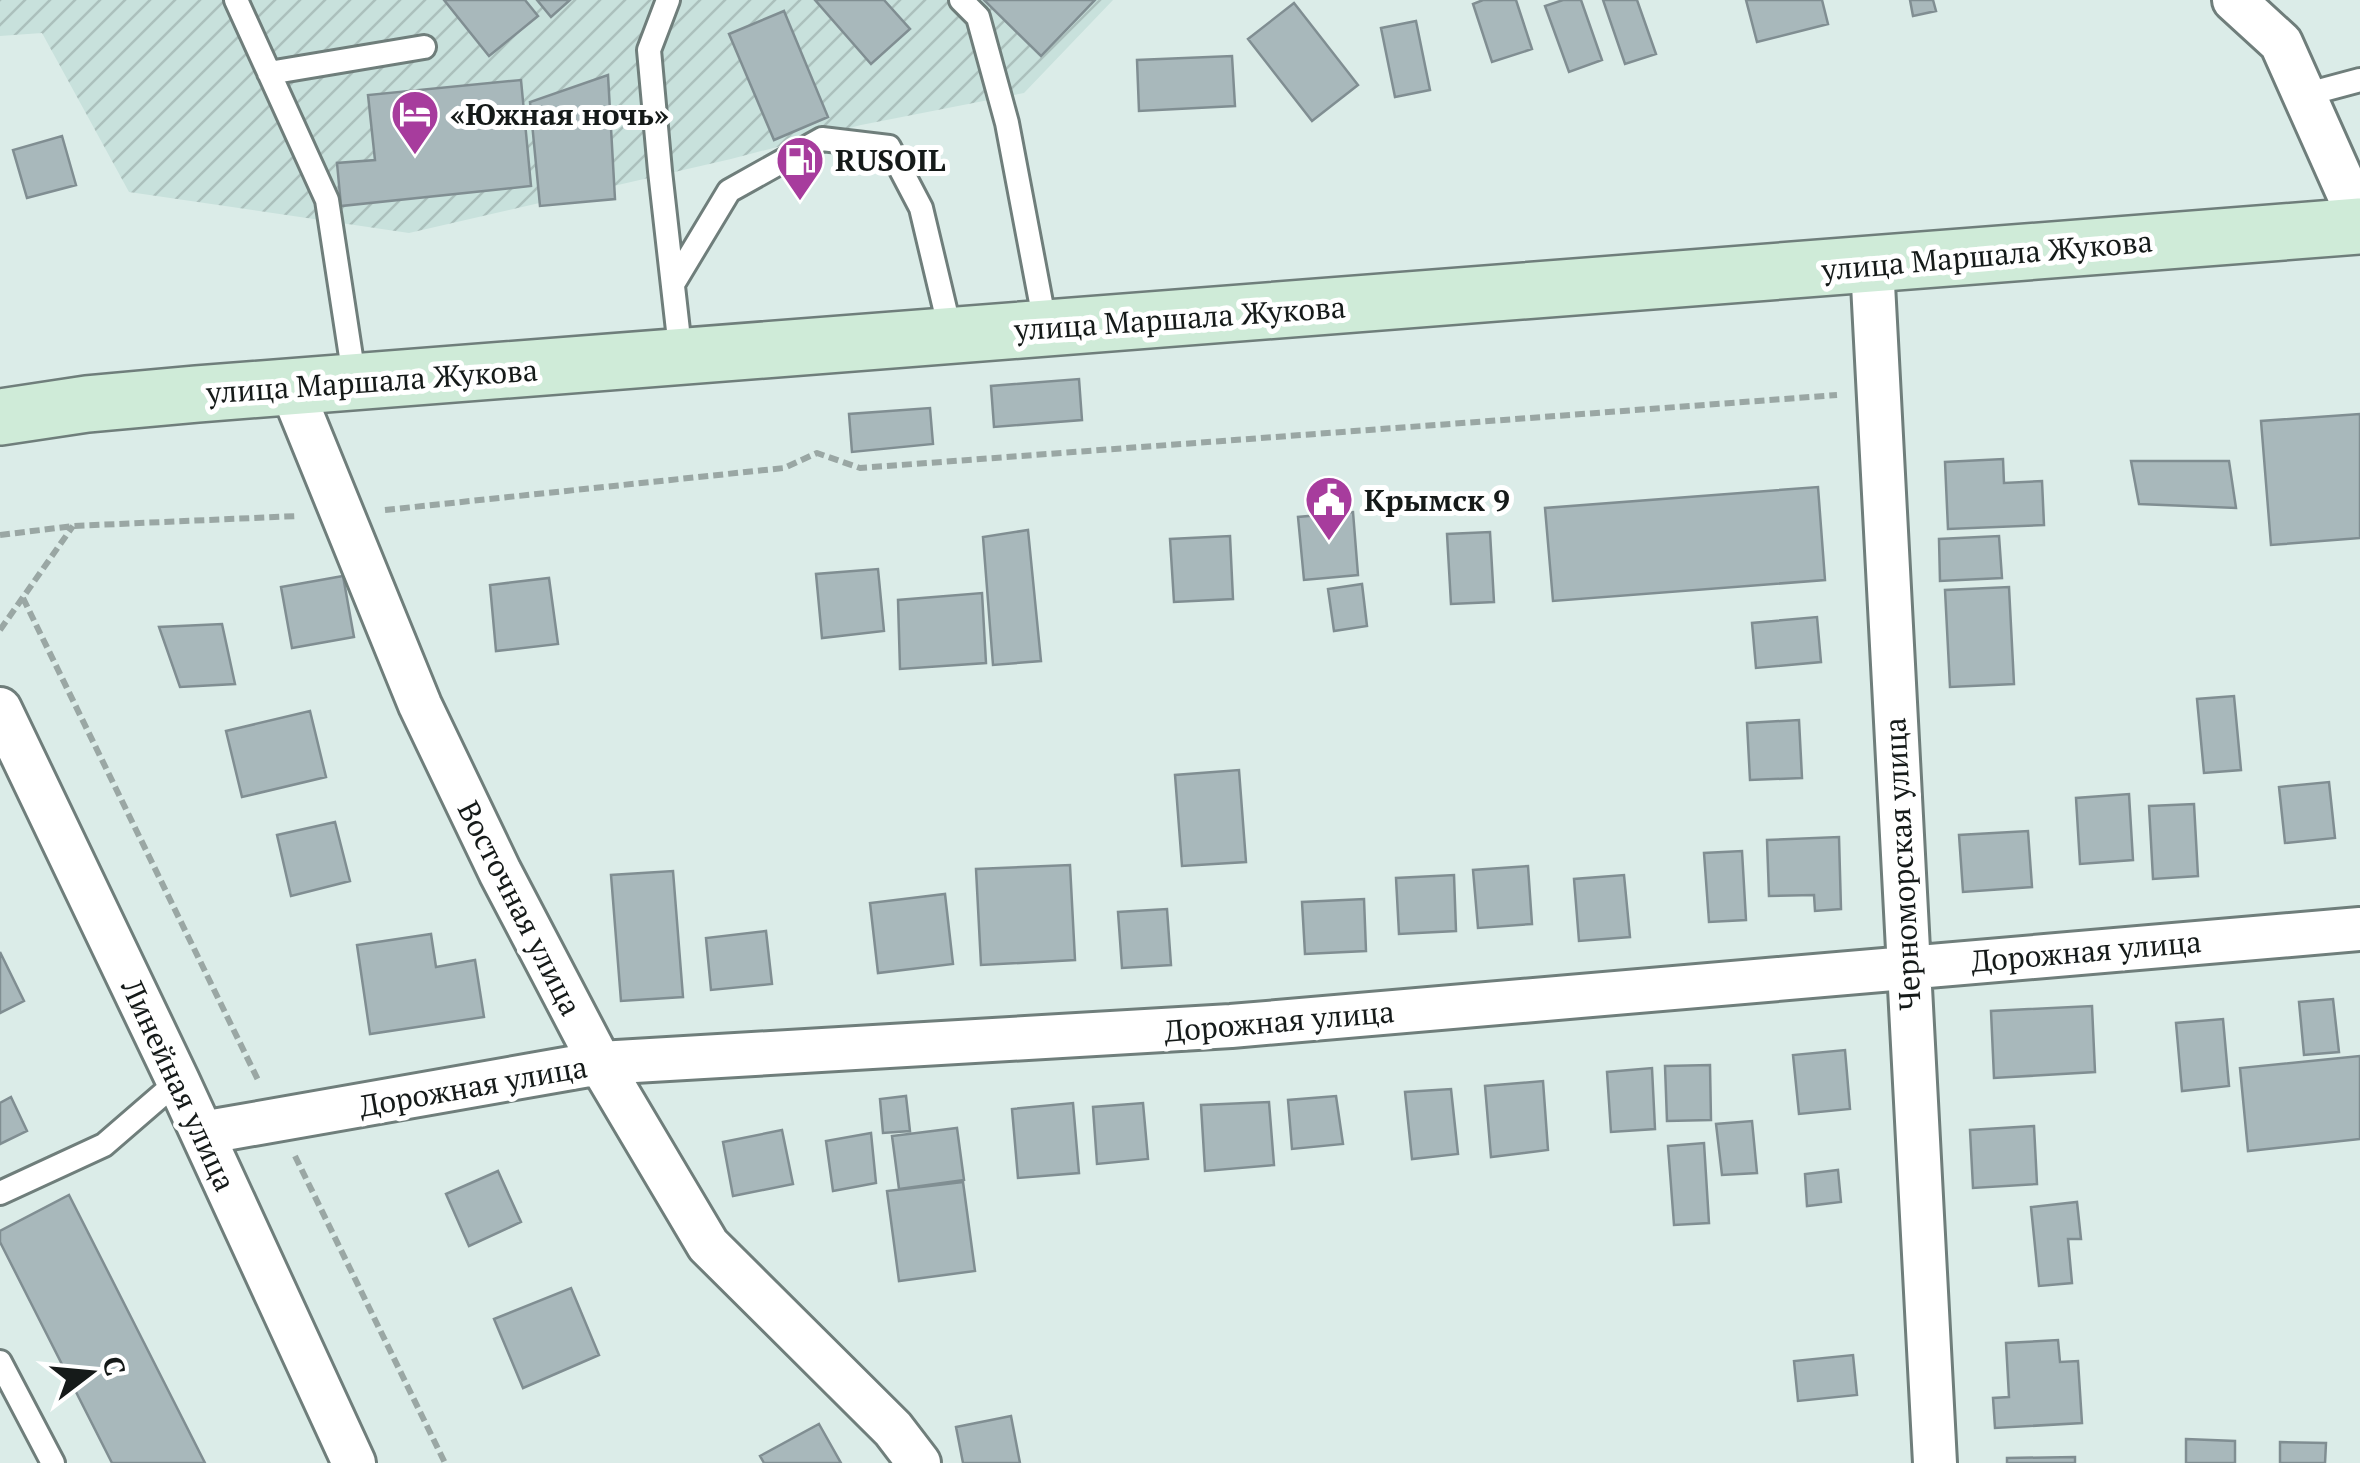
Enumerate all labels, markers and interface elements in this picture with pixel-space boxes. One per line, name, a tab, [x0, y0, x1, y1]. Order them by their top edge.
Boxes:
hotel icon: «Южная ночь»	[389, 88, 441, 156]
place label: «Южная ночь»	[450, 94, 669, 134]
fuel station icon: RUSOIL	[774, 134, 826, 202]
place label: RUSOIL	[835, 140, 946, 180]
street label: улица Маршала Жукова	[1819, 221, 2154, 289]
street label: улица Маршала Жукова	[1012, 286, 1347, 350]
street label: улица Маршала Жукова	[204, 349, 539, 413]
public building icon: Крымск 9	[1303, 474, 1355, 542]
place label: Крымск 9	[1364, 480, 1510, 520]
street label: Черноморская улица	[1874, 717, 1930, 1011]
street label: Восточная улица	[449, 794, 591, 1022]
street label: Дорожная улица	[1969, 921, 2203, 981]
street label: Линейная улица	[112, 972, 246, 1197]
street label: Дорожная улица	[1162, 991, 1396, 1051]
street label: Дорожная улица	[356, 1046, 590, 1126]
north arrow	[40, 1323, 140, 1423]
text: С	[94, 1352, 135, 1380]

